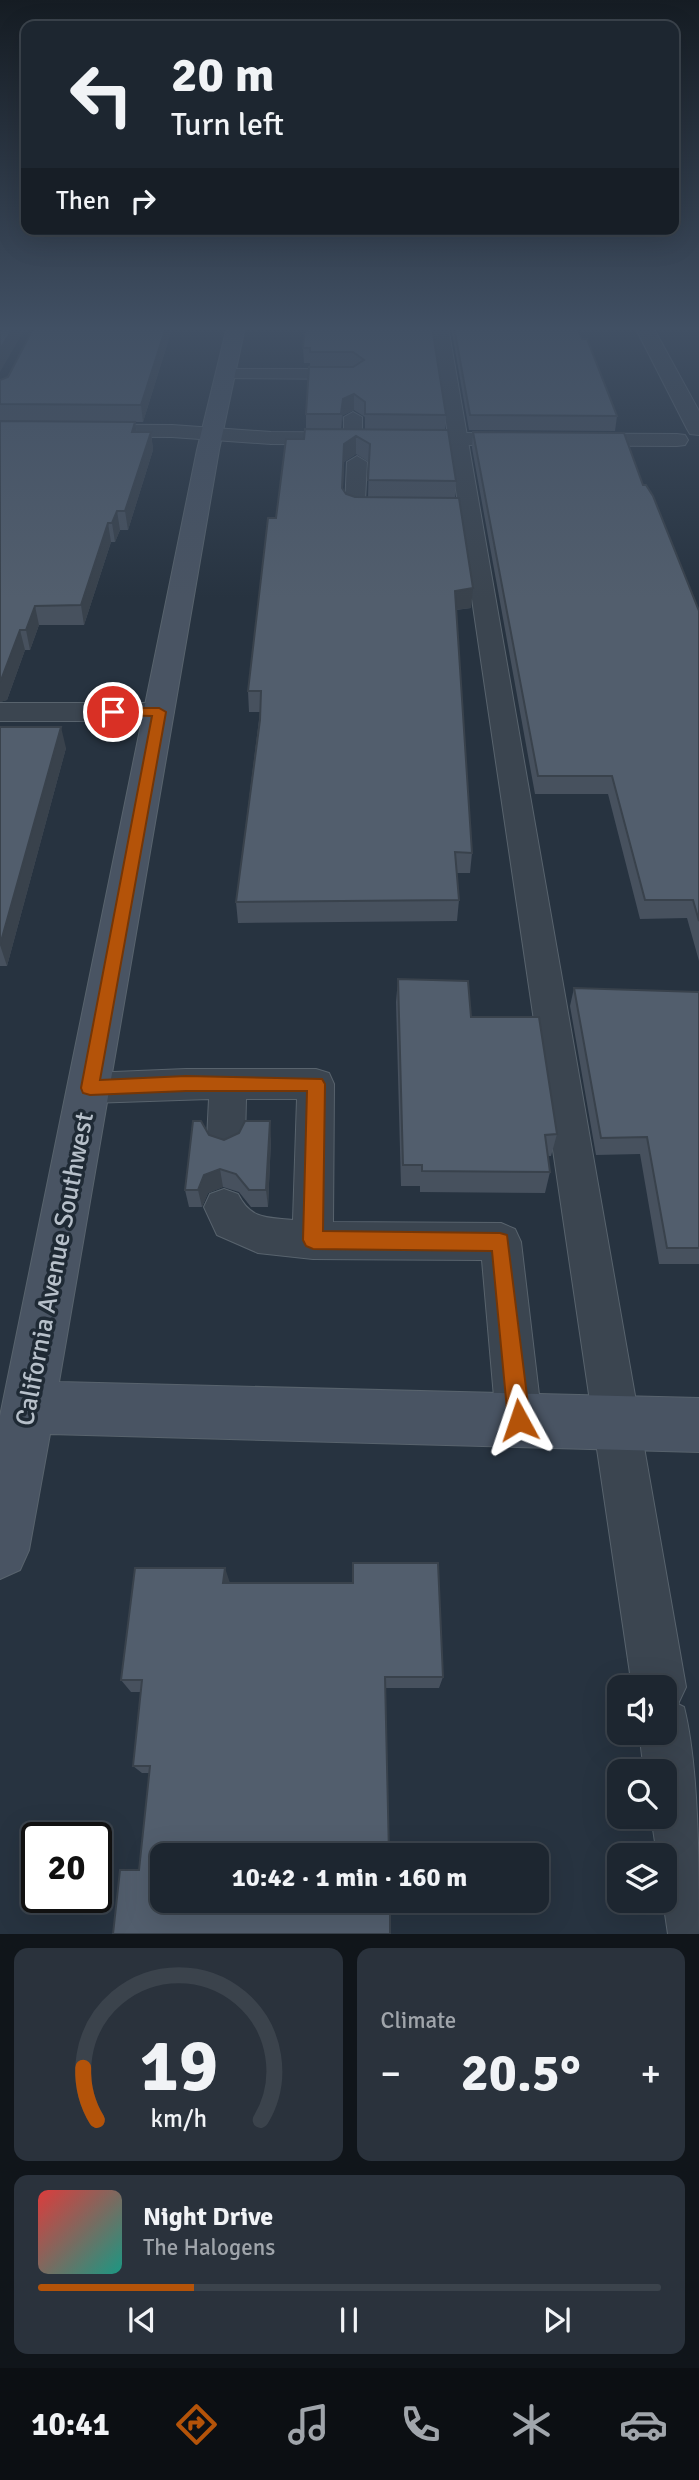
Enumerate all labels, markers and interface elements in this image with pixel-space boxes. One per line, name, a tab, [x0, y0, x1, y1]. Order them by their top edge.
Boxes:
text: 20 m	[171, 45, 274, 105]
icon: left	[56, 49, 147, 140]
text: Turn left	[171, 105, 284, 144]
icon: right	[124, 182, 162, 220]
text: Then	[56, 185, 110, 217]
pin	[83, 682, 143, 742]
icon: arrive	[94, 693, 132, 731]
street label: California Avenue Southwest	[9, 1109, 101, 1429]
position arrow	[482, 1383, 556, 1457]
map controls	[607, 1675, 677, 1913]
button: sound	[607, 1675, 677, 1745]
button: search	[607, 1759, 677, 1829]
speed limit sign: 20	[21, 1822, 112, 1913]
button: layers	[607, 1843, 677, 1913]
text: 10:42 · 1 min · 160 m	[232, 1862, 467, 1894]
text: Climate	[381, 2006, 456, 2035]
text: 19	[139, 2023, 218, 2112]
text: 20.5°	[461, 2041, 581, 2105]
text: −	[381, 2050, 401, 2097]
text: +	[640, 2050, 661, 2097]
text: km/h	[150, 2103, 207, 2134]
text: Night Drive	[143, 2201, 273, 2233]
text: The Halogens	[143, 2233, 275, 2262]
icon: previous	[123, 2301, 161, 2339]
icon: pause	[330, 2301, 368, 2339]
icon: next	[538, 2301, 576, 2339]
icon: directions	[172, 2400, 221, 2449]
icon: music	[284, 2400, 333, 2449]
icon: phone	[396, 2400, 445, 2449]
icon: climate	[507, 2400, 556, 2449]
icon: car	[619, 2400, 668, 2449]
text: 10:41	[31, 2405, 110, 2444]

